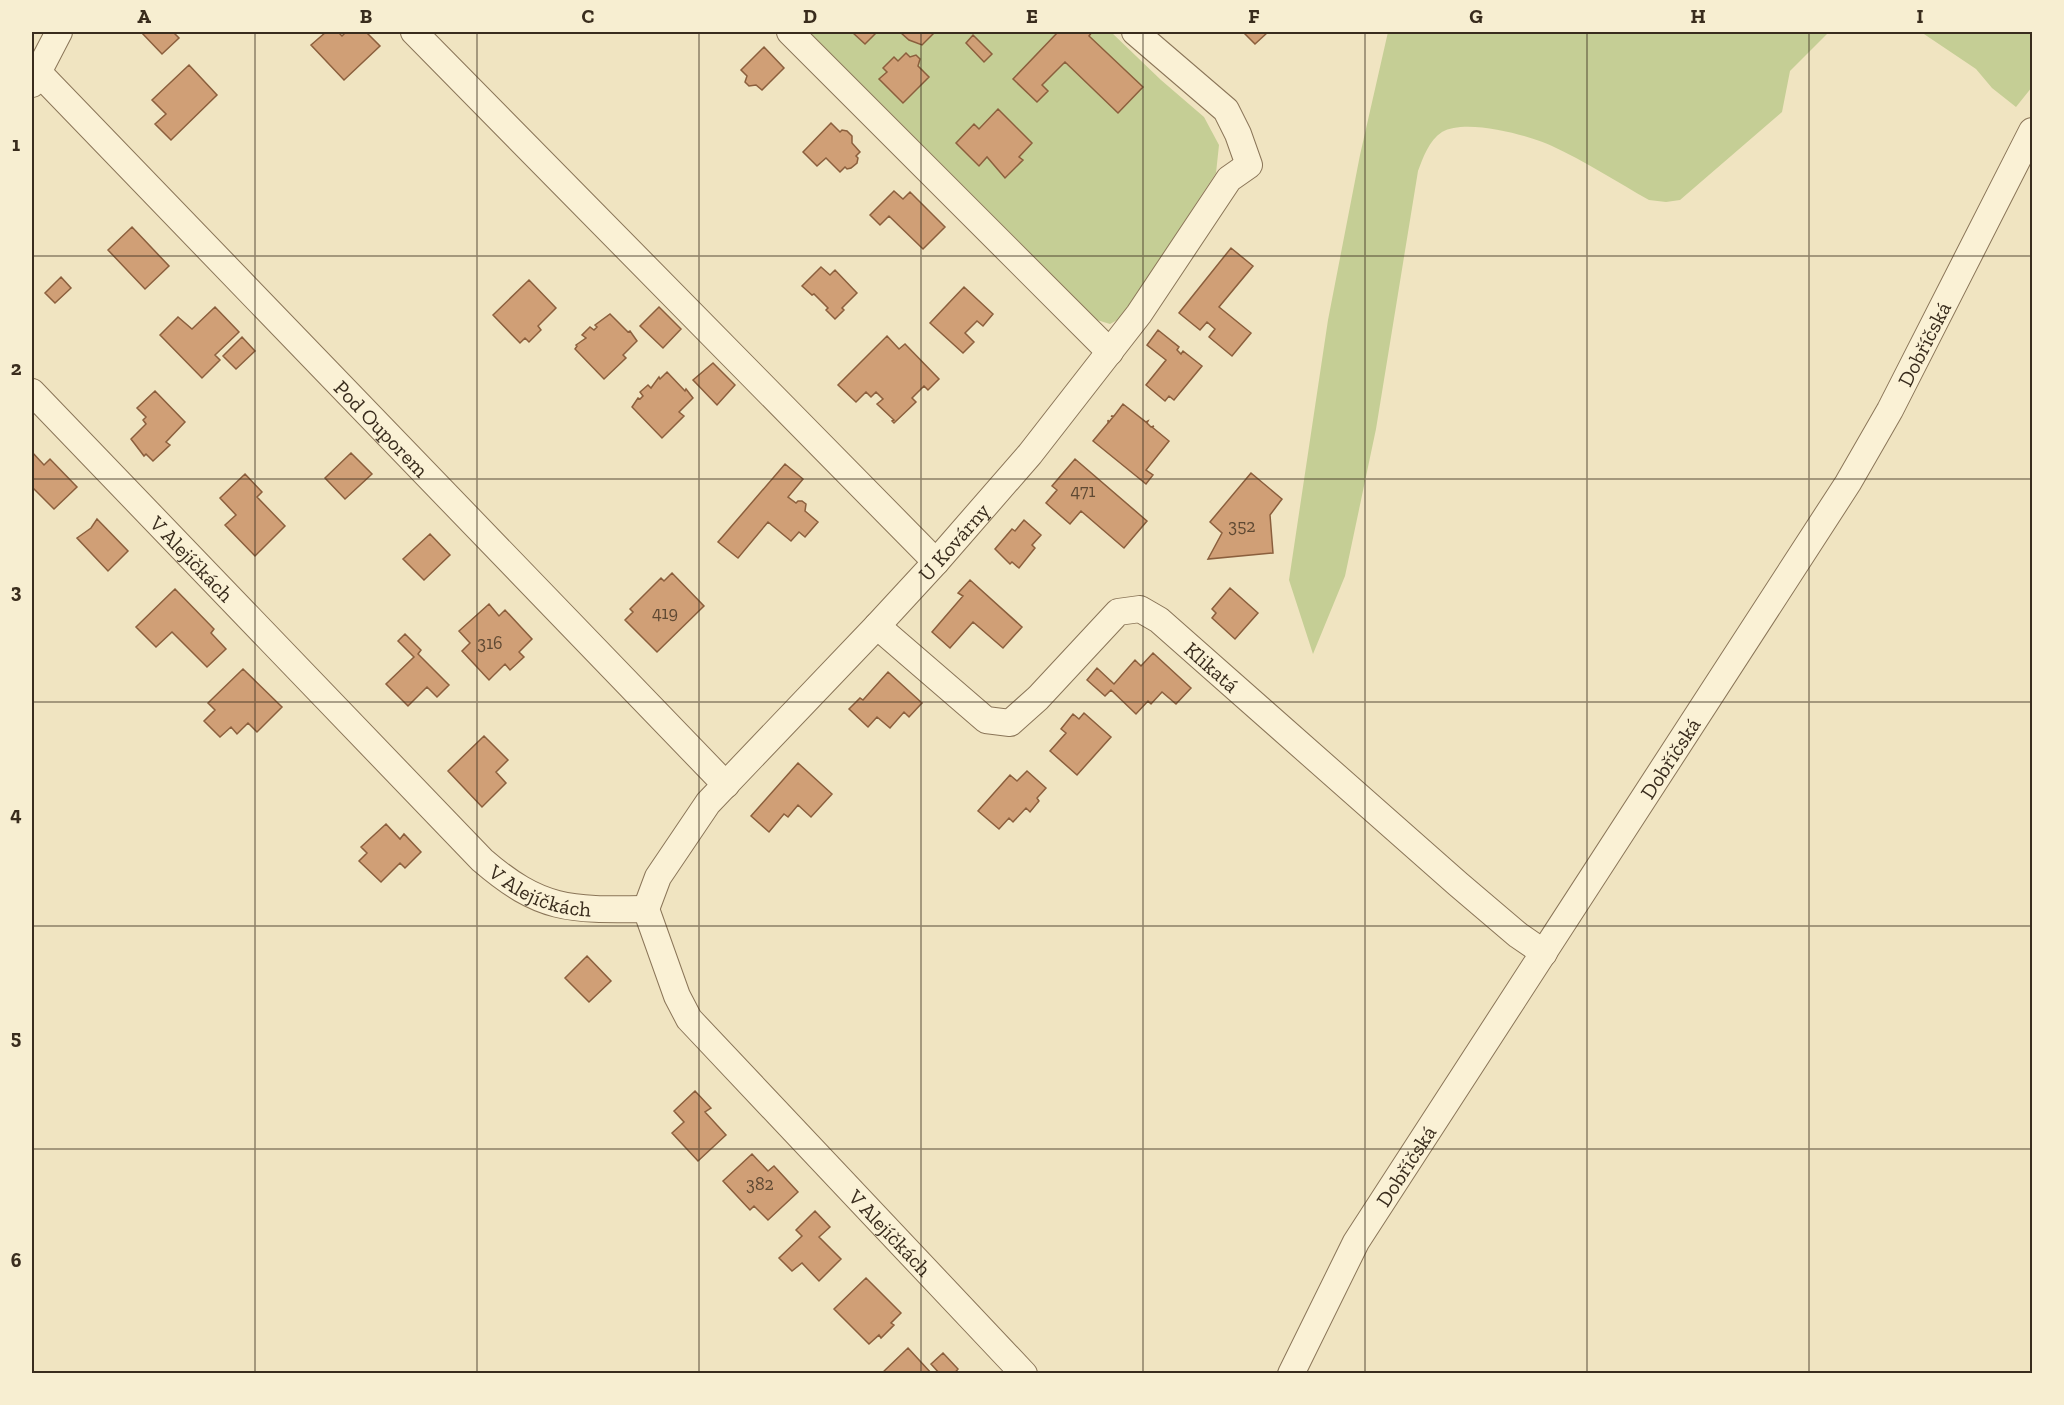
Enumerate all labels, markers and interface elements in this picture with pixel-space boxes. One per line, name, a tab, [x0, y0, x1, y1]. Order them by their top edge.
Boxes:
text: A	[137, 4, 151, 28]
text: B	[360, 4, 372, 28]
text: C	[582, 4, 595, 28]
text: D	[803, 4, 817, 28]
text: E	[1026, 4, 1038, 28]
text: F	[1248, 4, 1260, 28]
text: G	[1469, 4, 1483, 28]
text: H	[1690, 4, 1706, 28]
text: I	[1916, 4, 1924, 28]
text: 1	[12, 132, 20, 156]
street label: Dobříčská	[1892, 297, 1956, 390]
text: 2	[11, 356, 22, 380]
street label: Pod Ouporem	[329, 375, 434, 482]
house number: 471	[1071, 480, 1095, 502]
street label: U Kovárny	[913, 497, 994, 586]
street label: V Alejíčkách	[144, 510, 239, 607]
house number: 352	[1228, 515, 1256, 537]
text: 3	[11, 579, 22, 603]
house number: 419	[652, 602, 678, 624]
house number: 316	[477, 632, 503, 654]
street label: Klikatá	[1180, 636, 1244, 697]
street label: Dobříčská	[1634, 713, 1705, 803]
text: 4	[10, 802, 22, 826]
street label: V Alejíčkách	[484, 858, 592, 921]
text: 5	[11, 1025, 21, 1049]
street label: Dobříčská	[1370, 1121, 1441, 1211]
house number: 382	[746, 1173, 774, 1195]
street label: V Alejíčkách	[843, 1183, 937, 1281]
text: 6	[11, 1248, 22, 1272]

